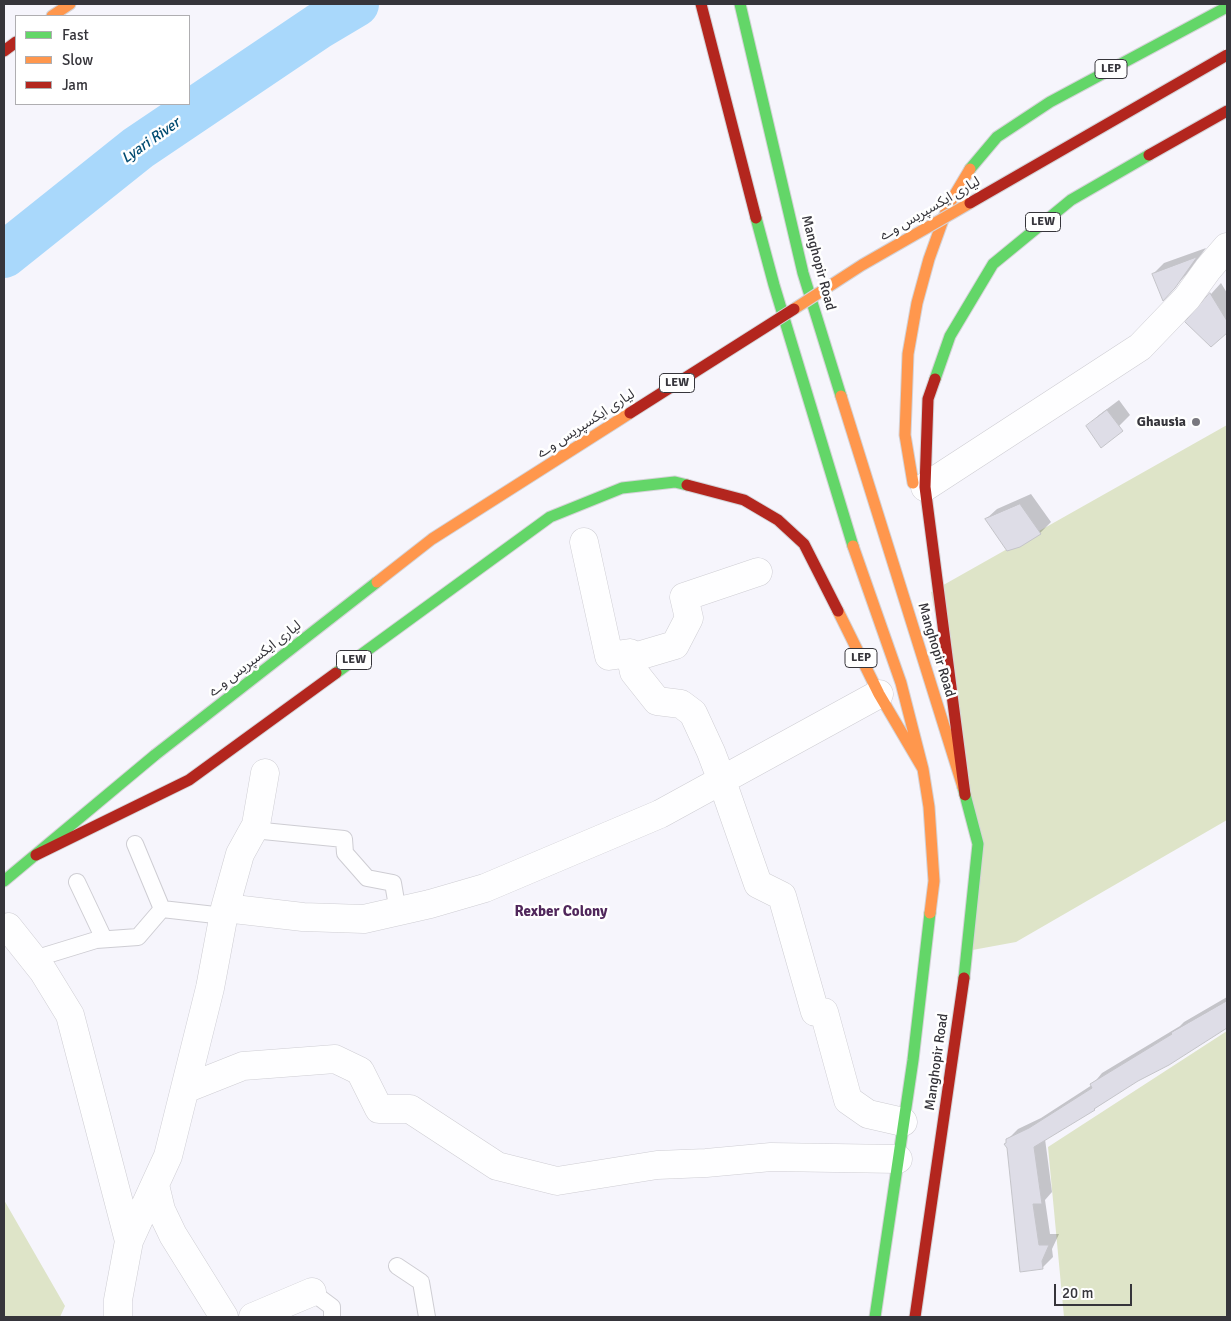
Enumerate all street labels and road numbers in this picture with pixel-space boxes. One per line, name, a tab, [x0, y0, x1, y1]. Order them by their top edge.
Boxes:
road number: LEP	[1095, 60, 1127, 78]
street label: لیاری ایکسپریس وے	[877, 173, 983, 245]
road number: LEW	[1026, 212, 1060, 232]
street label: Manghopir Road	[797, 214, 839, 312]
road number: LEW	[660, 373, 694, 392]
street label: لیاری ایکسپریس وے	[534, 386, 638, 462]
street label: Manghopir Road	[914, 601, 958, 699]
street label: لیاری ایکسپریس وے	[205, 618, 305, 700]
road number: LEP	[845, 648, 877, 668]
road number: LEW	[336, 650, 372, 670]
street label: Manghopir Road	[922, 1012, 952, 1112]

